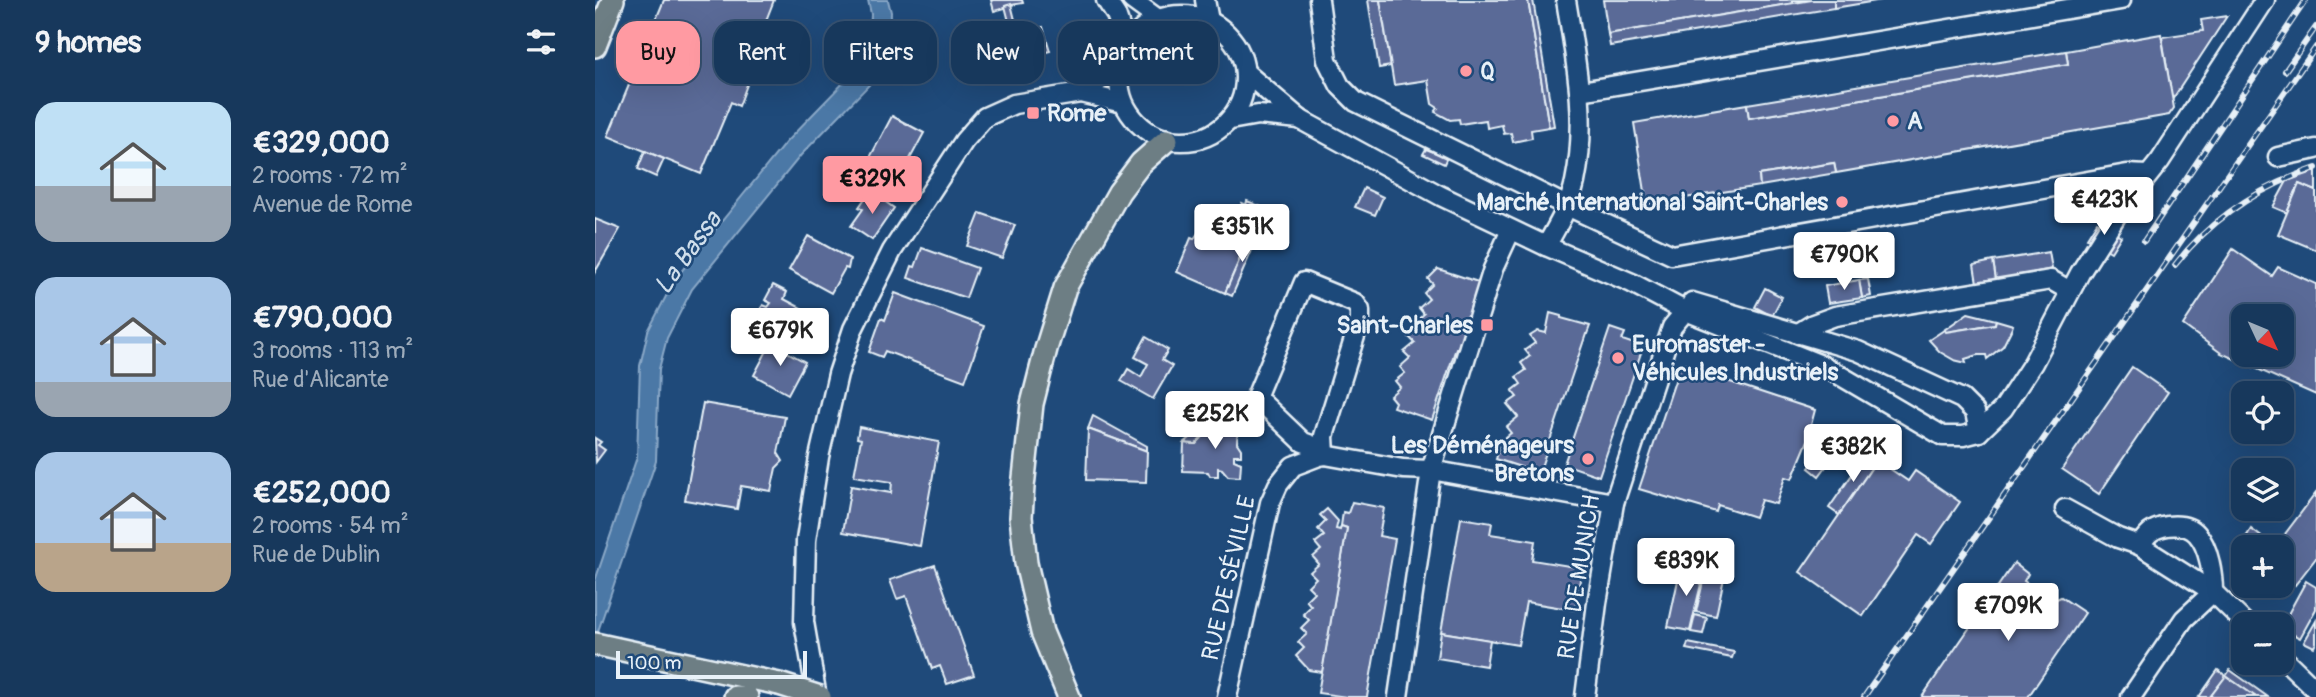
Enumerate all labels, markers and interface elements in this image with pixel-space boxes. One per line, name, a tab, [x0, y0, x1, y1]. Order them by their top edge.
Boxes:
chip: Buy	[616, 21, 700, 84]
chip: Rent	[714, 21, 810, 84]
chip: Filters	[824, 21, 937, 84]
chip: New	[951, 21, 1044, 84]
chip: Apartment	[1058, 21, 1218, 84]
icon: filters	[522, 23, 560, 61]
text: 9 homes	[35, 24, 141, 61]
place label: Q	[1480, 57, 1495, 86]
marker: Q	[1458, 63, 1474, 79]
place label: Rome	[1047, 99, 1107, 128]
marker: Rome	[1025, 105, 1041, 121]
place label: A	[1907, 107, 1923, 136]
marker: A	[1885, 113, 1901, 129]
text: €329,000	[252, 124, 390, 161]
icon: home	[91, 130, 175, 214]
pin: €329K	[823, 156, 921, 216]
text: 2 rooms · 72 m²	[252, 161, 408, 190]
text: €329K	[839, 164, 905, 193]
pin: €423K	[2055, 177, 2153, 237]
text: €423K	[2070, 185, 2138, 214]
place label: Marché International Saint-Charles	[1477, 188, 1828, 217]
text: Avenue de Rome	[252, 190, 412, 219]
marker: Marché International Saint-Charles	[1834, 194, 1850, 210]
water label: La Bassa	[647, 204, 730, 301]
pin: €351K	[1193, 204, 1291, 264]
text: €351K	[1210, 212, 1274, 241]
pin: €790K	[1795, 232, 1893, 292]
text: €790K	[1810, 240, 1878, 269]
text: €790,000	[252, 299, 393, 336]
north arrow	[2231, 304, 2294, 368]
map controls	[2231, 304, 2294, 675]
icon: home	[91, 305, 175, 389]
pin: €679K	[731, 308, 829, 368]
place label: Saint-Charles	[1337, 311, 1473, 340]
text: €679K	[747, 316, 813, 345]
marker: Saint-Charles	[1479, 317, 1495, 333]
place label: Euromaster - Véhicules Industriels	[1632, 330, 1839, 387]
text: 3 rooms · 113 m²	[252, 336, 413, 365]
marker: Euromaster - Véhicules Industriels	[1610, 350, 1626, 366]
text: Rue d'Alicante	[252, 365, 389, 394]
button: locate	[2231, 381, 2294, 444]
pin: €252K	[1166, 392, 1264, 451]
text: €252K	[1181, 399, 1249, 428]
pin: €382K	[1804, 424, 1902, 484]
place label: Les Déménageurs Bretons	[1391, 431, 1574, 488]
text: €382K	[1820, 432, 1886, 461]
marker: Les Déménageurs Bretons	[1580, 451, 1596, 467]
button: layers	[2231, 458, 2294, 521]
text: €252,000	[252, 474, 391, 511]
icon: home	[91, 480, 175, 564]
street label: RUE DE SÉVILLE	[1196, 493, 1262, 663]
street label: RUE DE MUNICH	[1552, 493, 1606, 661]
text: 2 rooms · 54 m²	[252, 511, 409, 540]
button: +	[2231, 535, 2294, 598]
pin: €839K	[1637, 538, 1735, 598]
text: Rue de Dublin	[252, 540, 380, 569]
text: €839K	[1653, 546, 1719, 575]
pin: €709K	[1959, 584, 2057, 643]
text: €709K	[1974, 591, 2042, 620]
button: −	[2231, 612, 2294, 675]
scale bar	[616, 648, 807, 680]
text: 100 m	[627, 651, 681, 675]

